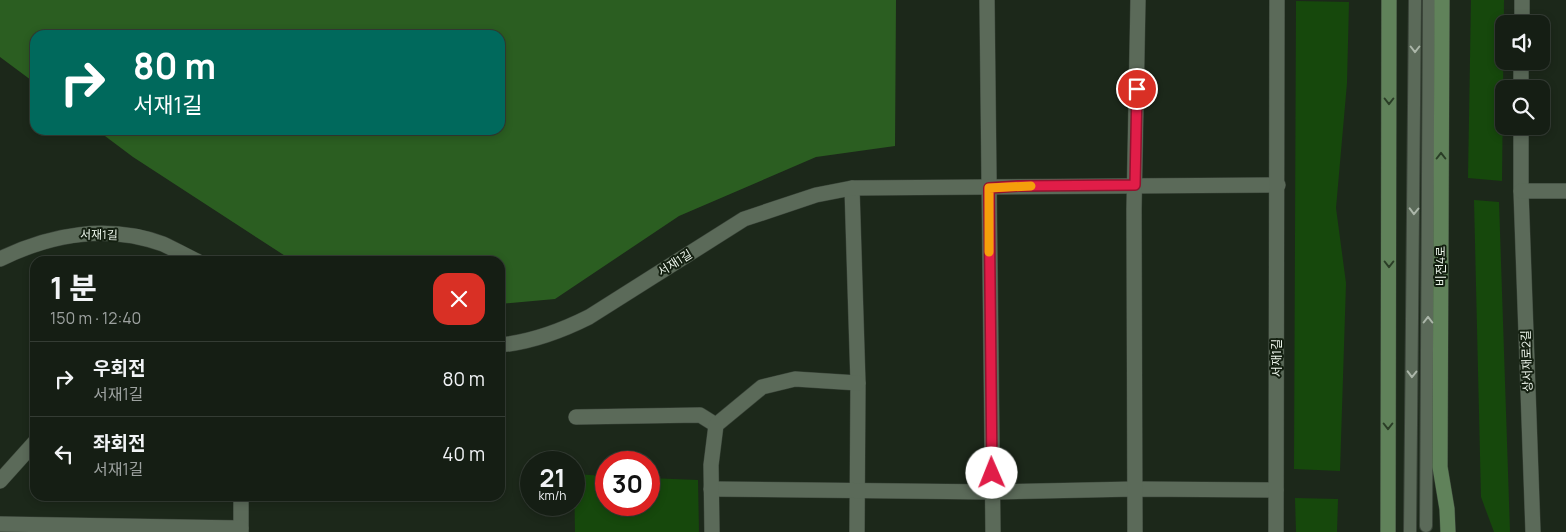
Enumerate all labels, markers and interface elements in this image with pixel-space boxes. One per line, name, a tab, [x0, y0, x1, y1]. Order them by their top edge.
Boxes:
map controls	[1495, 15, 1550, 135]
button: sound	[1495, 15, 1550, 70]
text: 80 m	[133, 42, 216, 90]
one-way arrow	[1410, 45, 1420, 53]
icon: right	[50, 50, 115, 115]
pin	[1116, 68, 1158, 110]
icon: arrive	[1123, 75, 1151, 103]
button: search	[1495, 80, 1550, 135]
text: 서재1길	[133, 90, 202, 120]
one-way arrow	[1384, 98, 1394, 105]
one-way arrow	[1436, 152, 1446, 160]
one-way arrow	[1409, 208, 1419, 215]
street label: 서재1길	[80, 226, 118, 243]
street label: 서재1길	[654, 245, 695, 280]
street label: 비전4로	[1432, 246, 1449, 286]
one-way arrow	[1384, 260, 1394, 268]
text: 1 분	[50, 267, 97, 308]
button: close	[433, 273, 485, 325]
text: 150 m · 12:40	[50, 307, 141, 329]
one-way arrow	[1423, 315, 1433, 323]
street label: 상서재로2길	[1517, 330, 1536, 392]
street label: 서재1길	[1268, 339, 1285, 377]
text: 우회전	[93, 355, 145, 381]
icon: right	[50, 365, 78, 393]
text: 80 m	[442, 366, 485, 392]
one-way arrow	[1407, 370, 1417, 378]
text: 서재1길	[93, 383, 143, 405]
one-way arrow	[1383, 422, 1393, 430]
text: 좌회전	[93, 430, 145, 456]
icon: left	[50, 440, 78, 468]
text: 40 m	[442, 441, 485, 467]
position arrow	[965, 446, 1017, 498]
speed limit sign: 30	[595, 451, 660, 516]
text: 서재1길	[93, 458, 143, 480]
text: 21	[540, 460, 565, 495]
text: km/h	[539, 487, 566, 504]

